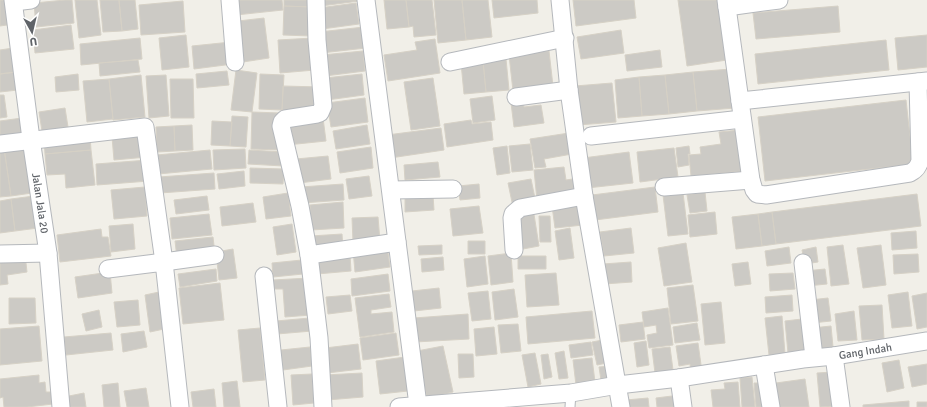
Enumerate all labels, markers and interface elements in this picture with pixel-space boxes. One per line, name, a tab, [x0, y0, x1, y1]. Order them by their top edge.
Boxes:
north arrow	[12, 12, 52, 52]
text: U	[29, 34, 38, 48]
street label: Jalan Jala 20	[29, 172, 51, 234]
street label: Gang Indah	[838, 341, 893, 362]

